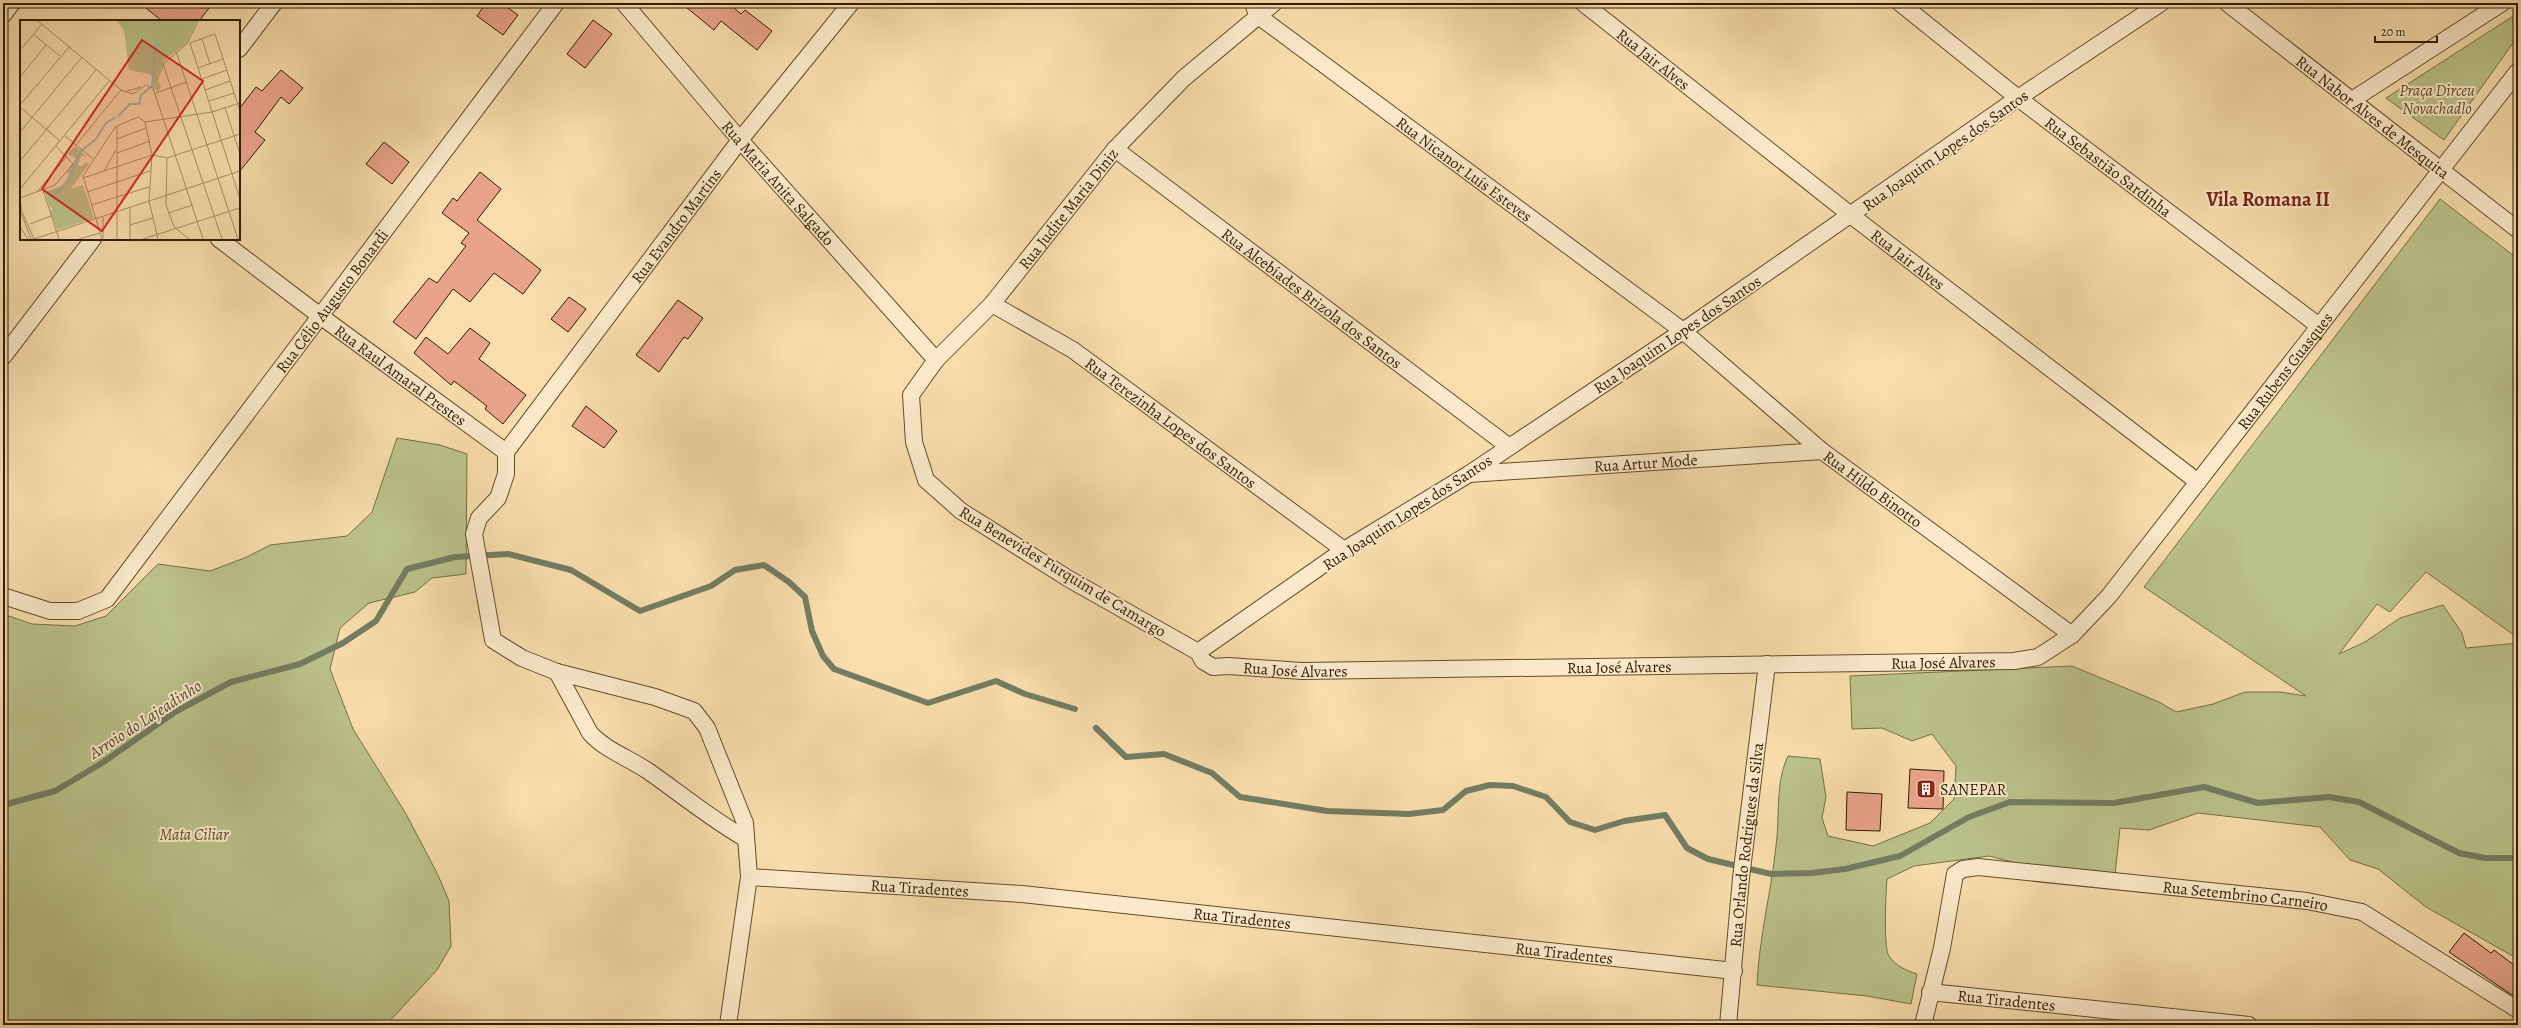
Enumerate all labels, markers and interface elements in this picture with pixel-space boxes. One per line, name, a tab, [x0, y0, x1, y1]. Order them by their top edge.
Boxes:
scale bar	[2375, 18, 2437, 44]
inset map	[20, 20, 240, 240]
street label: Rua Jair Alves	[1612, 24, 1694, 96]
text: 20 m	[2381, 24, 2405, 40]
street label: Rua Nabor Alves de Mesquita	[2291, 51, 2454, 185]
park label: Praça Dirceu Novachadlo	[2399, 80, 2475, 120]
street label: Rua Joaquim Lopes dos Santos	[1858, 85, 2033, 217]
street label: Rua Nicanor Luís Esteves	[1391, 112, 1536, 228]
street label: Rua Sebastião Sardinha	[2040, 112, 2176, 223]
street label: Rua Maria Anita Salgado	[716, 116, 839, 251]
street label: Rua Judite Maria Diniz	[1014, 144, 1124, 274]
street label: Rua Evandro Martins	[626, 164, 727, 288]
district label: Vila Romana II	[2205, 186, 2330, 213]
street label: Rua Alcebíades Brizola dos Santos	[1217, 223, 1406, 374]
street label: Rua Jair Alves	[1866, 224, 1949, 296]
street label: Rua Célio Augusto Bonardi	[271, 225, 394, 378]
street label: Rua Joaquim Lopes dos Santos	[1589, 270, 1766, 399]
street label: Rua Rubens Guasques	[2233, 308, 2338, 435]
street label: Rua Raul Amaral Prestes	[330, 320, 471, 432]
street label: Rua Terezinha Lopes dos Santos	[1080, 353, 1261, 494]
street label: Rua Hildo Binotto	[1818, 446, 1926, 533]
street label: Rua Artur Mode	[1593, 449, 1698, 478]
street label: Rua Joaquim Lopes dos Santos	[1319, 450, 1497, 576]
street label: Rua Benevides Furquim de Camargo	[955, 501, 1170, 643]
street label: Rua José Alvares	[1891, 651, 1996, 675]
street label: Rua José Alvares	[1567, 656, 1672, 679]
street label: Rua José Alvares	[1242, 657, 1348, 683]
water label: Arroio do Lajeadinho	[84, 674, 206, 765]
street label: Rua Orlando Rodrigues da Silva	[1725, 741, 1769, 948]
building icon: SANEPAR	[1915, 778, 1937, 800]
place label: SANEPAR	[1940, 779, 2007, 801]
park label: Mata Ciliar	[159, 824, 229, 846]
street label: Rua Tiradentes	[870, 875, 969, 903]
street label: Rua Setembrino Carneiro	[2162, 876, 2330, 917]
street label: Rua Tiradentes	[1192, 903, 1292, 935]
street label: Rua Tiradentes	[1514, 937, 1614, 970]
street label: Rua Tiradentes	[1956, 985, 2056, 1017]

